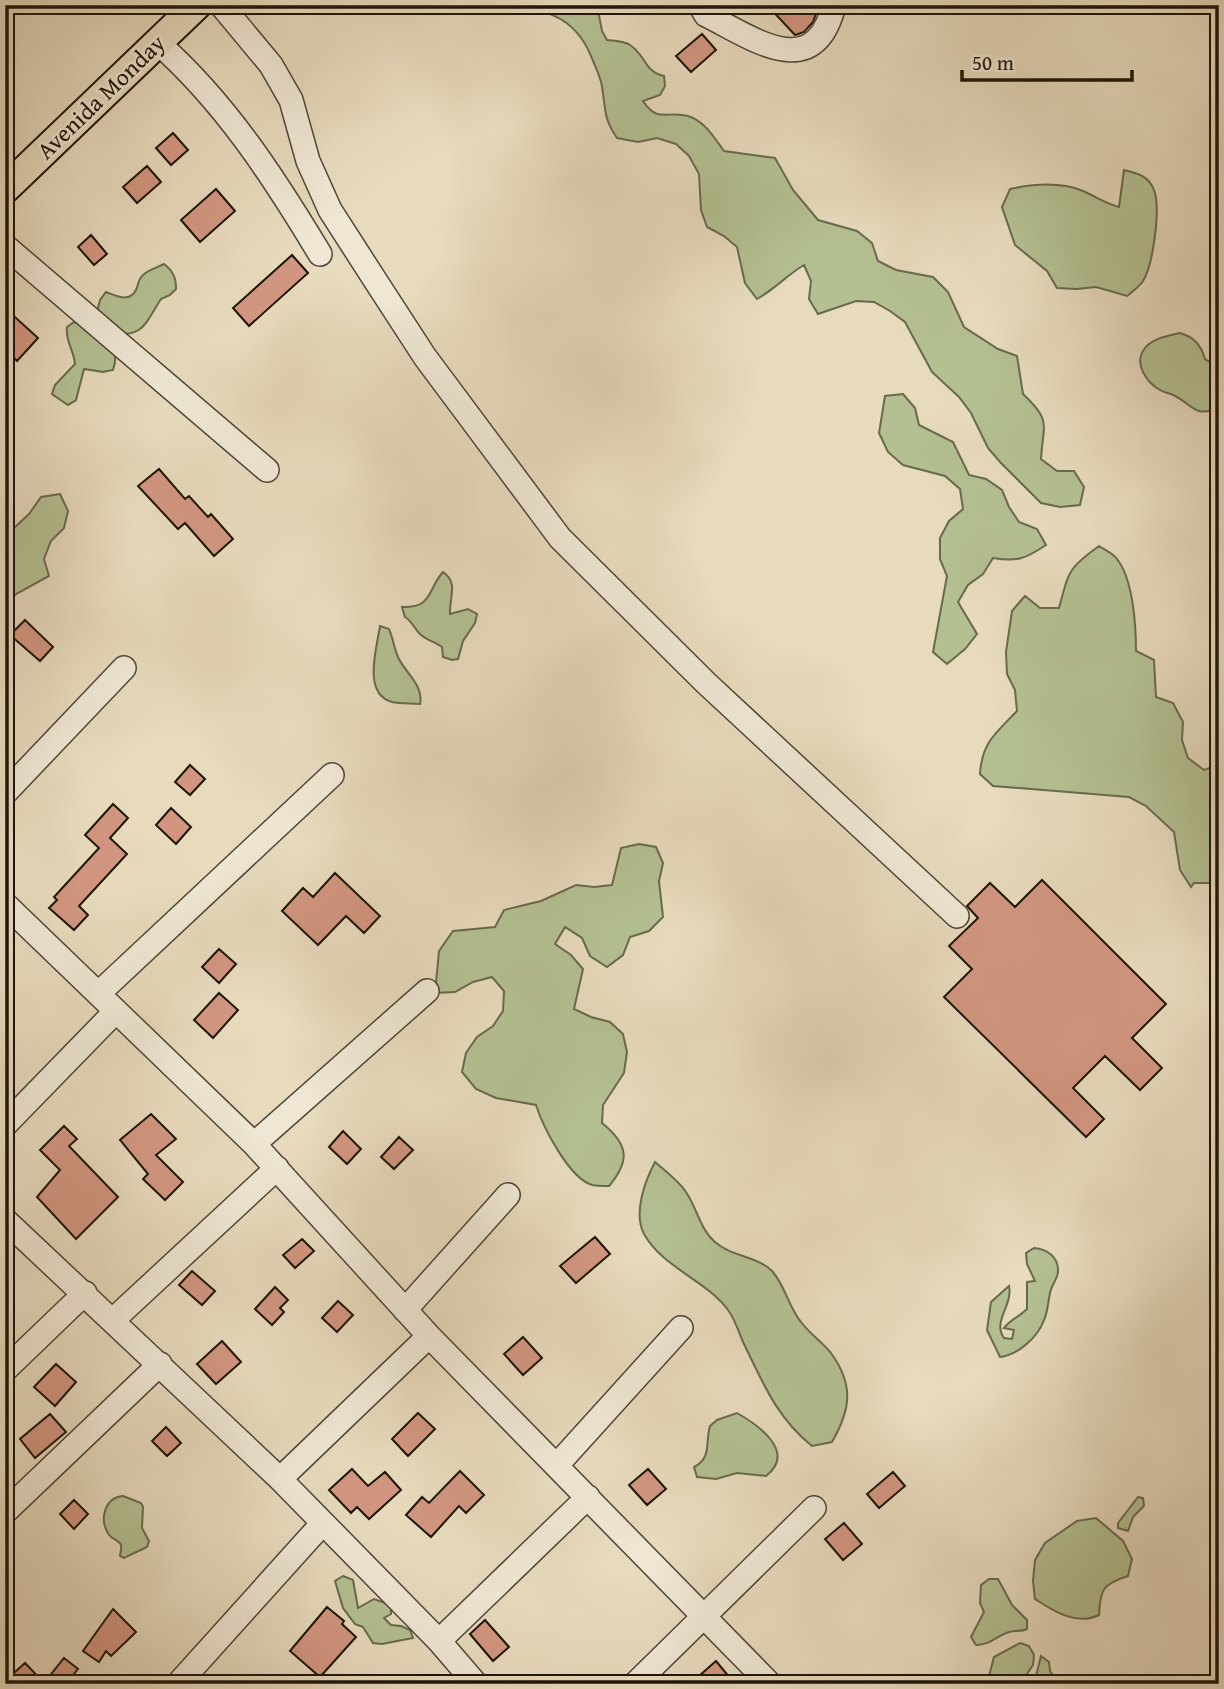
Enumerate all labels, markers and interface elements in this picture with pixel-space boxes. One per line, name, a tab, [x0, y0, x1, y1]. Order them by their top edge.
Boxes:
street label: Avenida Monday	[28, 26, 173, 167]
scale bar	[962, 38, 1131, 82]
text: 50 m	[972, 47, 1014, 78]

